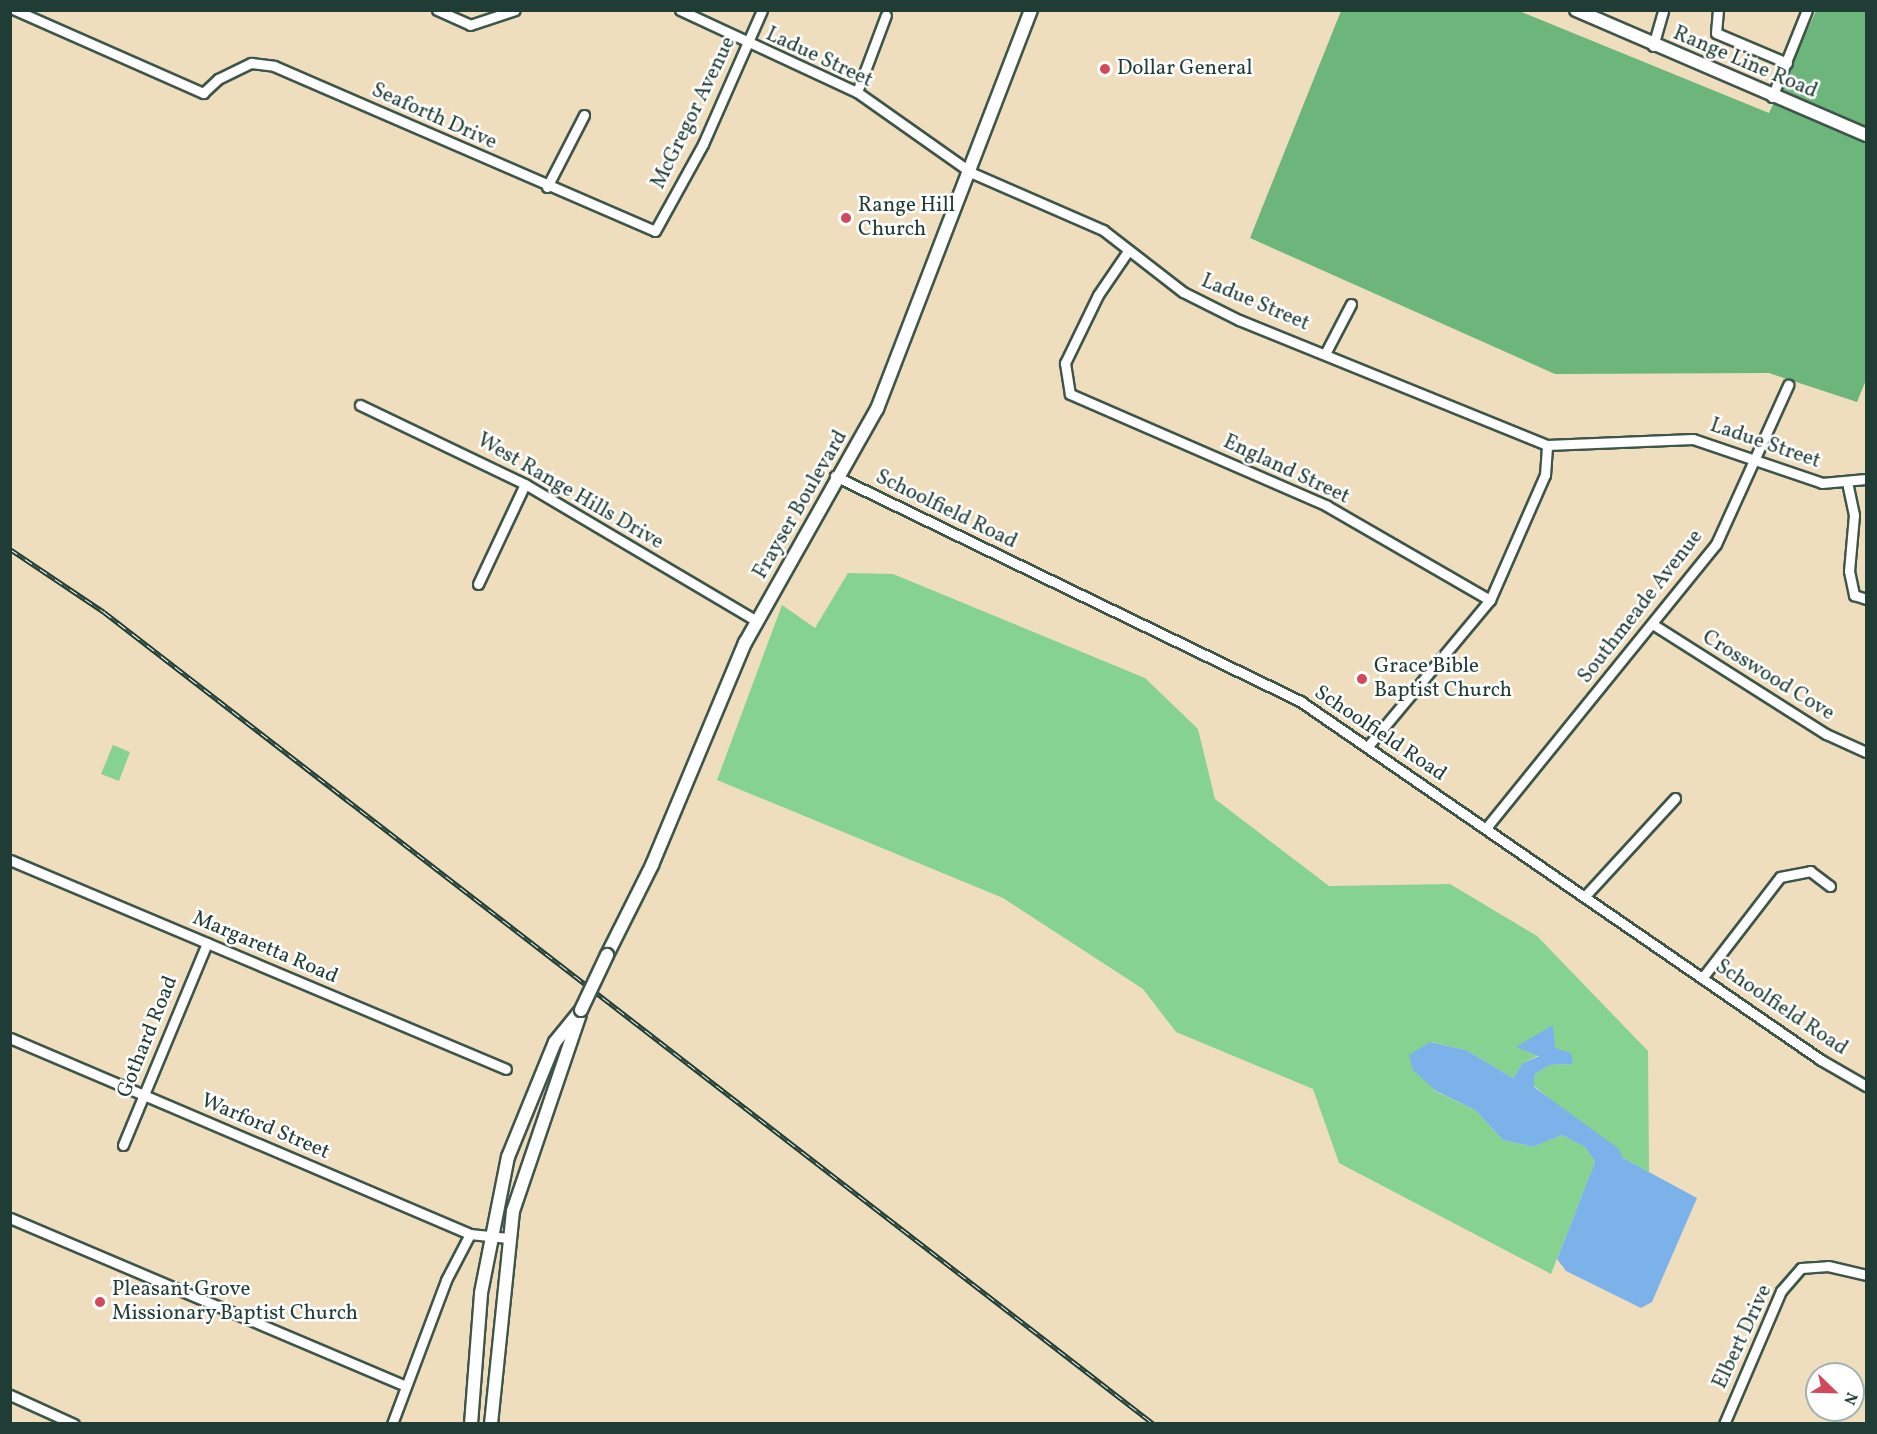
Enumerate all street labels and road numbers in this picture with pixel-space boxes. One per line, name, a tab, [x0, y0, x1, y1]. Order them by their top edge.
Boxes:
street label: Range Line Road	[1669, 21, 1821, 105]
street label: Ladue Street	[762, 22, 876, 94]
street label: McGregor Avenue	[646, 33, 742, 193]
street label: Seaforth Drive	[367, 78, 501, 156]
street label: Ladue Street	[1197, 269, 1313, 337]
street label: Ladue Street	[1706, 413, 1824, 475]
street label: Frayser Boulevard	[748, 426, 854, 584]
street label: West Range Hills Drive	[472, 428, 668, 556]
street label: England Street	[1219, 430, 1353, 510]
street label: Schoolfield Road	[871, 465, 1021, 555]
street label: Southmeade Avenue	[1573, 525, 1709, 689]
street label: Crosswood Cove	[1697, 625, 1839, 727]
street label: Schoolfield Road	[1309, 680, 1451, 788]
street label: Margaretta Road	[189, 906, 341, 990]
street label: Schoolfield Road	[1710, 954, 1852, 1062]
street label: Gothard Road	[112, 972, 184, 1102]
street label: Warford Street	[197, 1089, 333, 1165]
street label: Elbert Drive	[1708, 1281, 1778, 1393]

